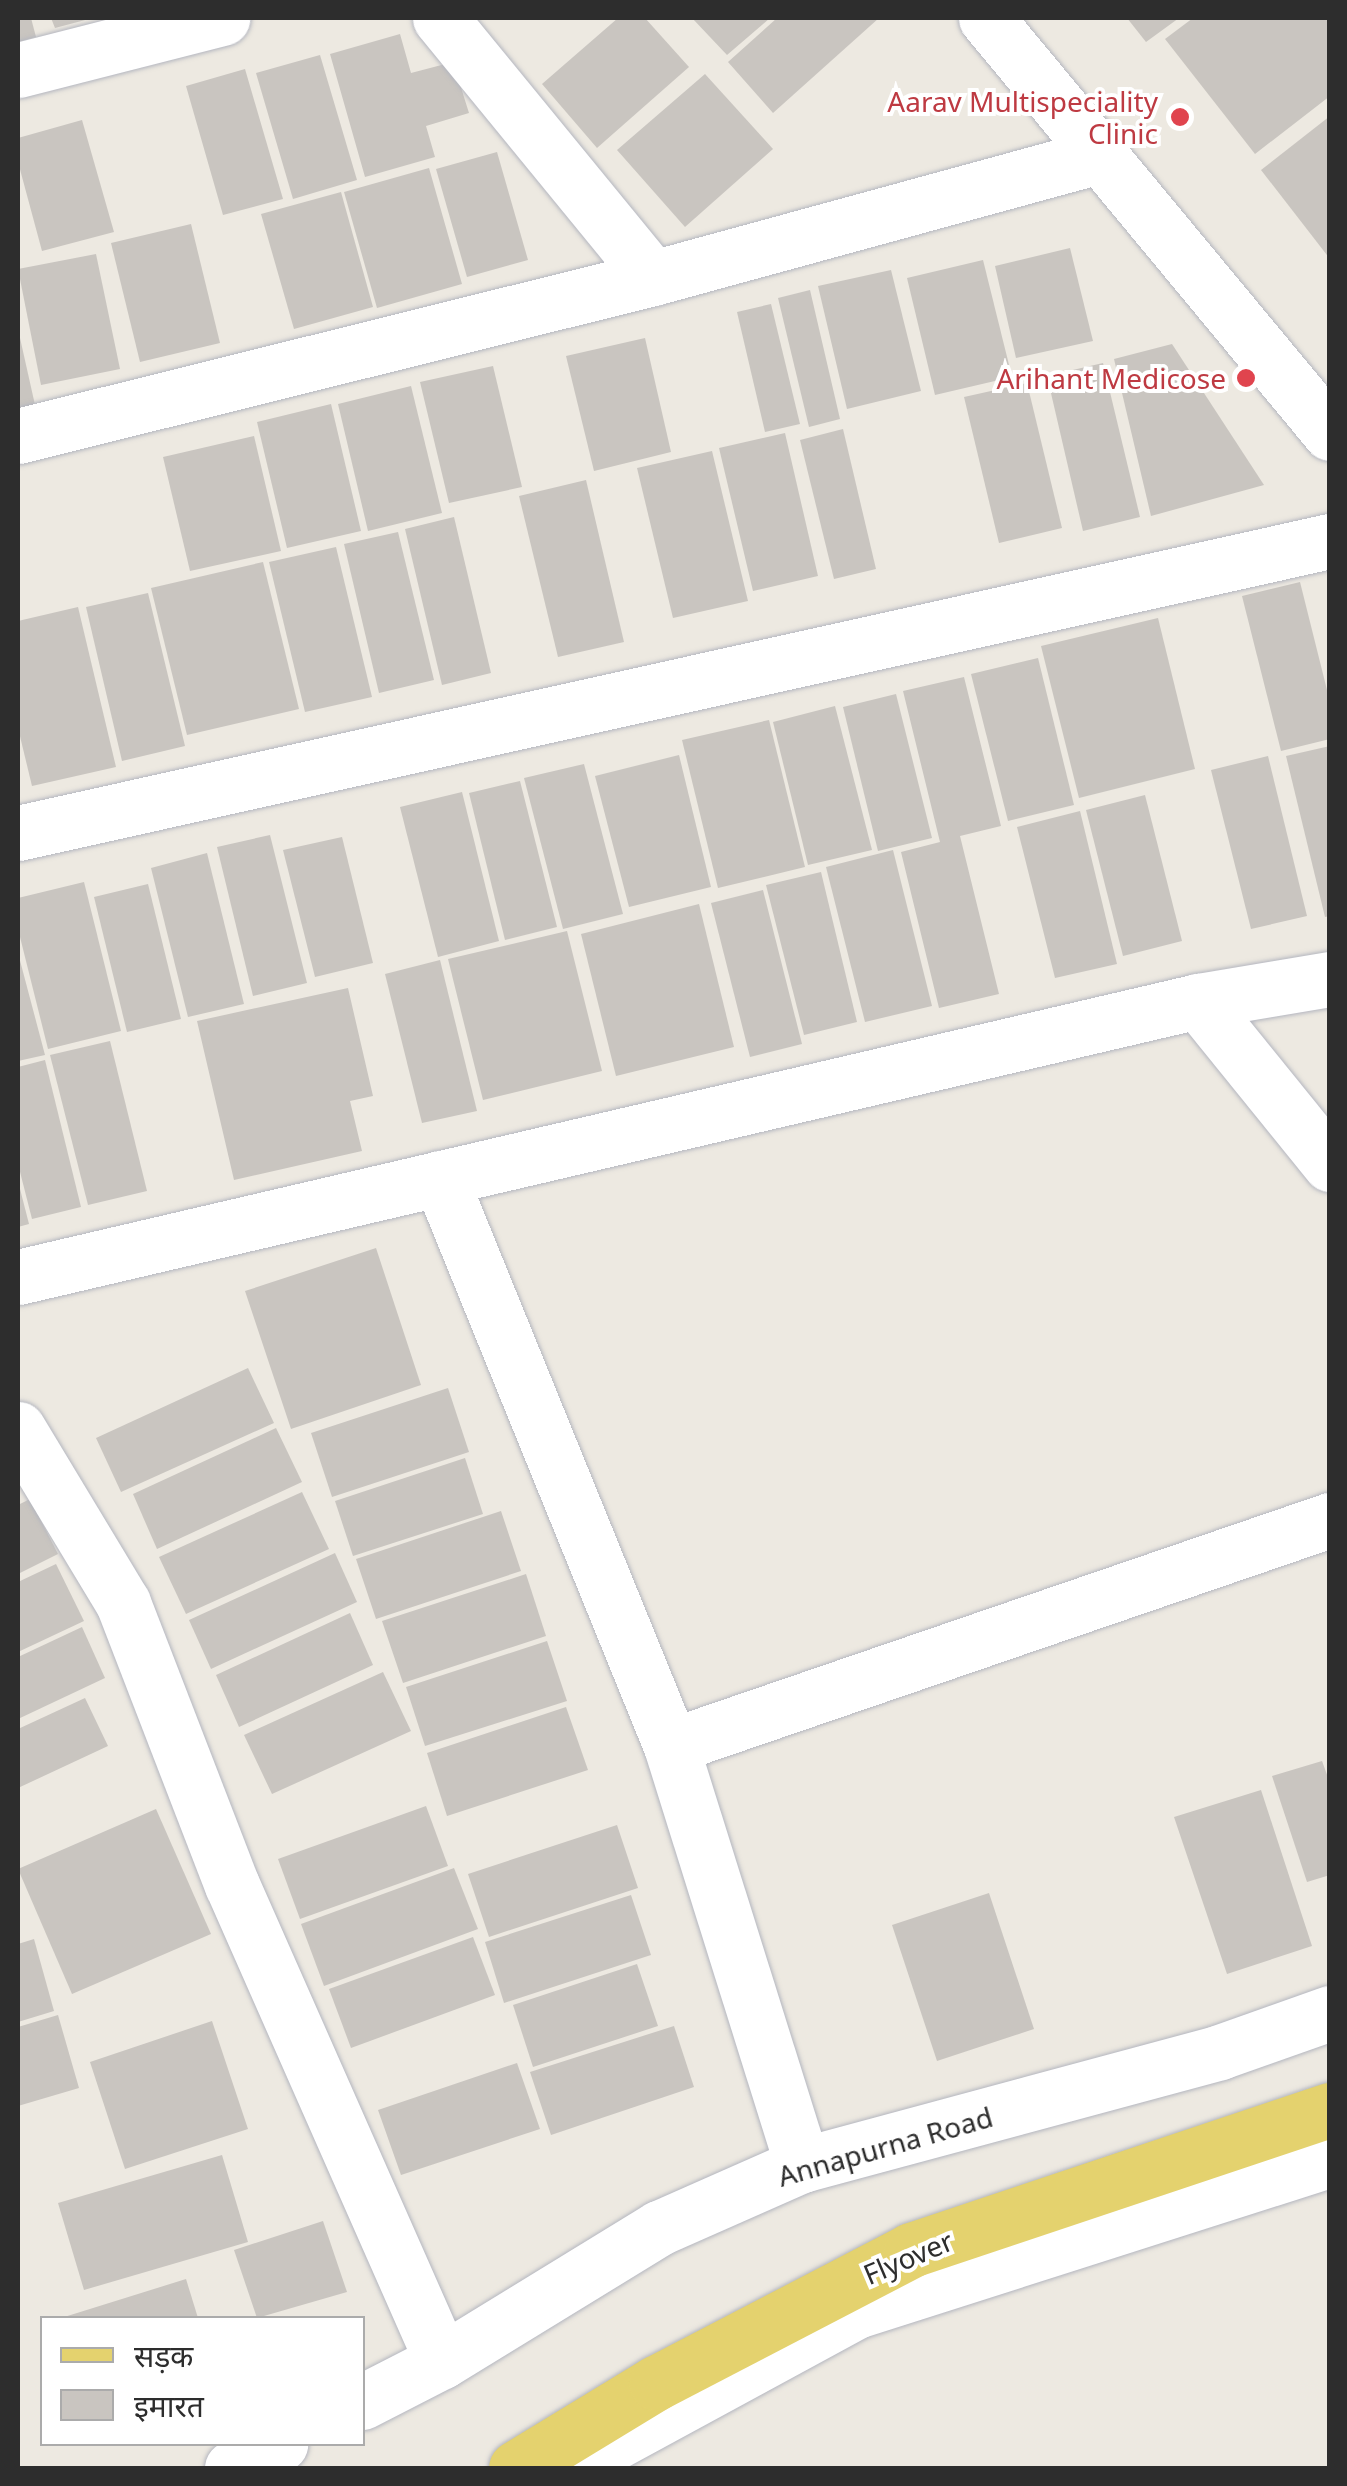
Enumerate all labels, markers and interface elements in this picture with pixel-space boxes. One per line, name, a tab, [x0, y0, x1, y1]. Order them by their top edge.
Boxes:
place label: Aarav Multispeciality Clinic	[887, 84, 1158, 150]
marker: Aarav Multispeciality Clinic	[1167, 104, 1193, 130]
place label: Arihant Medicose	[996, 361, 1226, 395]
marker: Arihant Medicose	[1235, 367, 1257, 389]
street label: Annapurna Road	[774, 2099, 996, 2193]
street label: Flyover	[858, 2223, 958, 2291]
legend	[40, 2316, 365, 2446]
text: सड़क	[134, 2335, 193, 2376]
text: इमारत	[134, 2385, 204, 2426]

